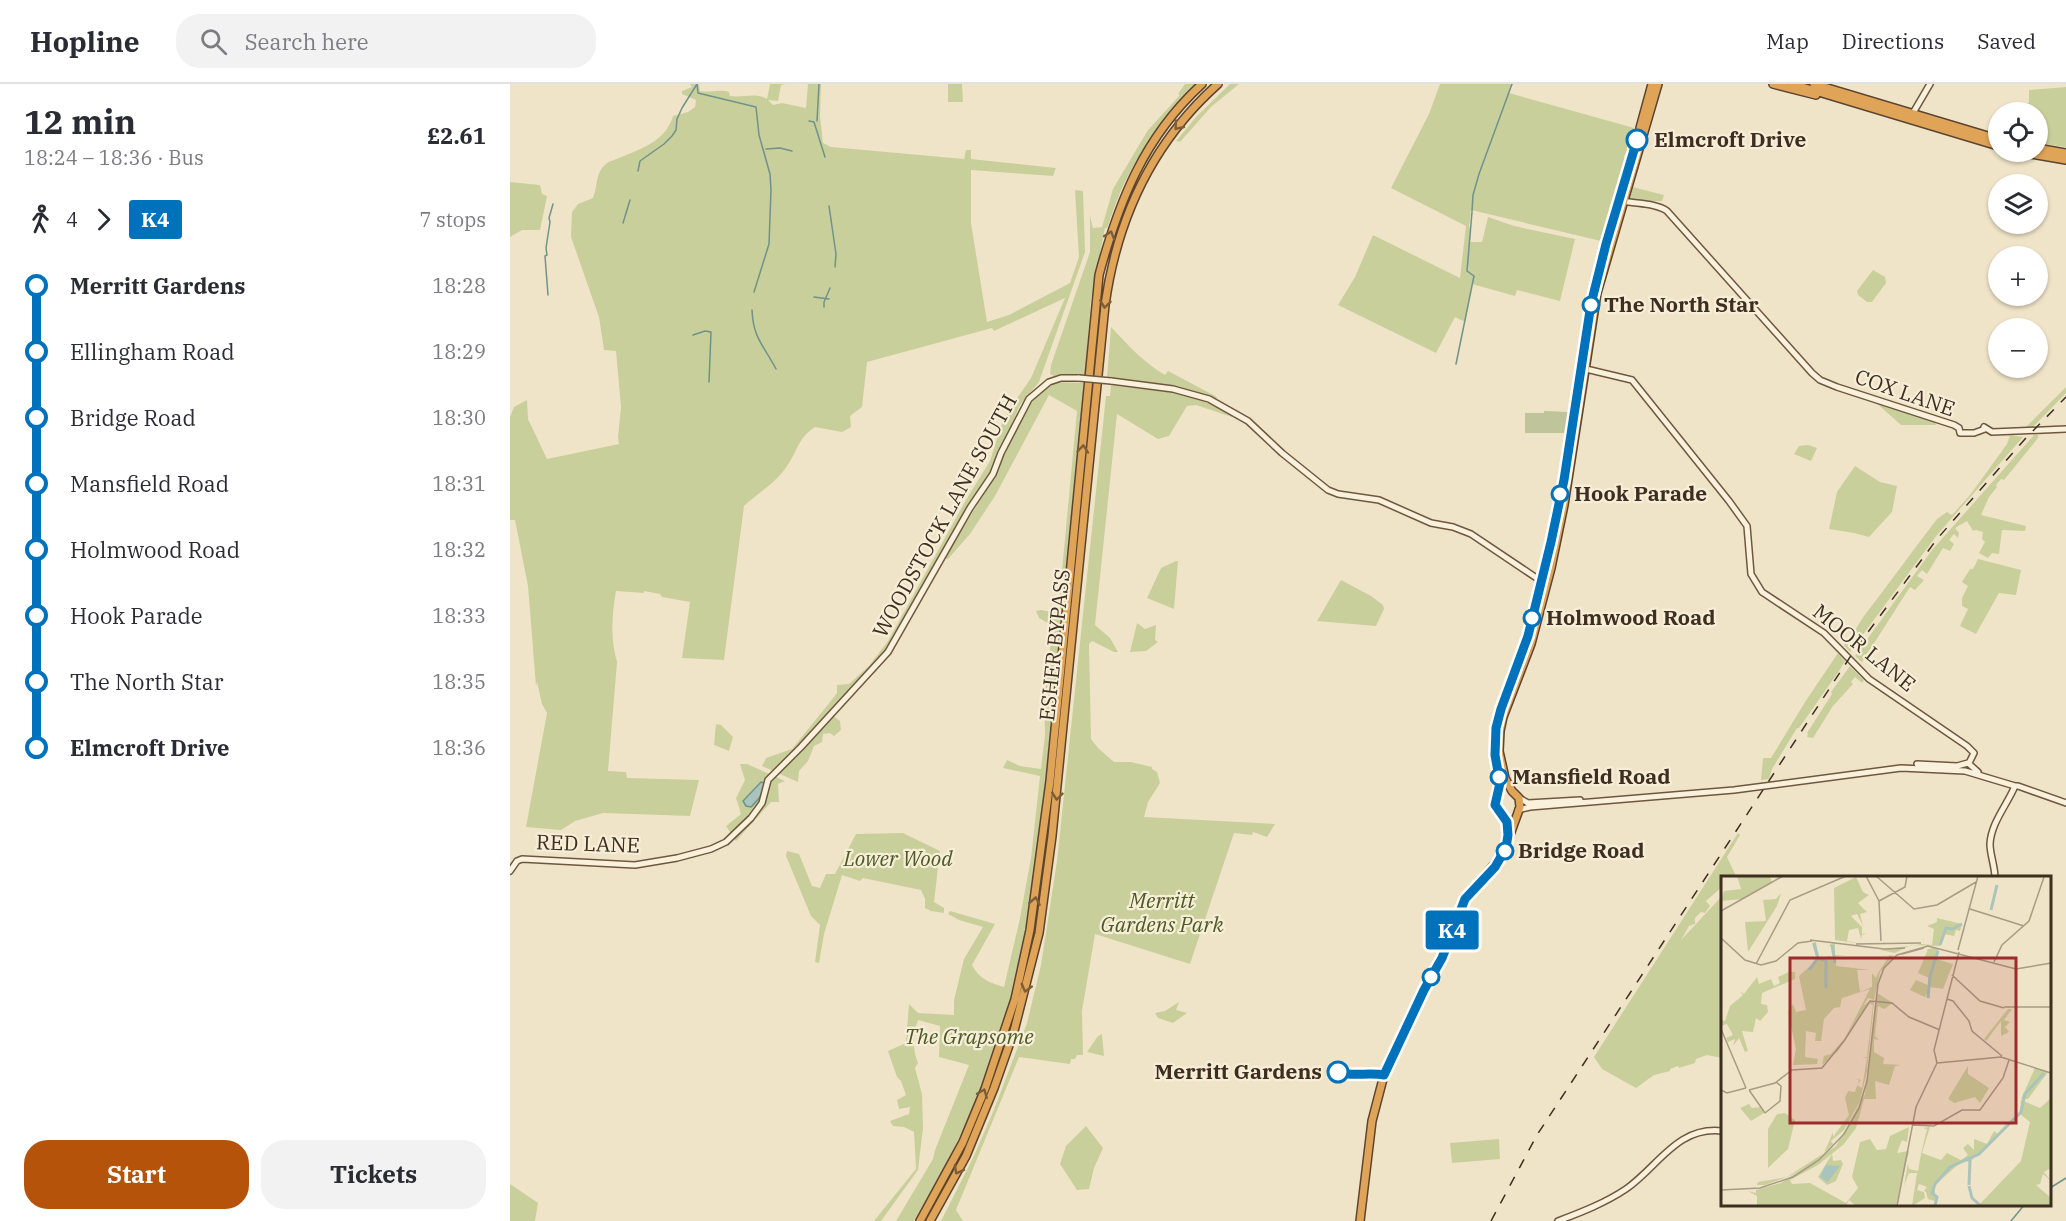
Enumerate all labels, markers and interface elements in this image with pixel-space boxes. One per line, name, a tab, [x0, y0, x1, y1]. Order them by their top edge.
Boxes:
search box	[176, 14, 596, 68]
text: Hopline	[30, 23, 140, 60]
icon: search	[197, 25, 230, 58]
text: Search here	[245, 27, 369, 56]
text: Map	[1766, 27, 1809, 55]
text: Directions	[1842, 27, 1944, 55]
text: Saved	[1977, 27, 2036, 55]
text: 12 min	[24, 100, 136, 143]
map controls	[1988, 102, 2048, 378]
button: locate	[1988, 102, 2048, 162]
one-way arrow	[1174, 119, 1185, 130]
text: £2.61	[427, 121, 486, 150]
place label: Elmcroft Drive	[1654, 125, 1806, 153]
marker: Elmcroft Drive	[1626, 129, 1648, 151]
text: 18:24 – 18:36 · Bus	[24, 144, 204, 171]
button: layers	[1988, 174, 2048, 234]
icon: walk	[24, 203, 57, 236]
icon: forward	[87, 203, 120, 236]
text: K4	[141, 205, 170, 233]
text: 4	[66, 206, 78, 233]
text: 7 stops	[419, 206, 486, 233]
one-way arrow	[1103, 230, 1115, 241]
button: +	[1988, 246, 2048, 306]
text: Merritt Gardens	[70, 271, 246, 300]
text: 18:28	[432, 272, 486, 299]
place label: The North Star	[1604, 290, 1759, 318]
marker: The North Star	[1582, 296, 1600, 314]
one-way arrow	[1099, 300, 1112, 309]
button: −	[1988, 318, 2048, 378]
text: Ellingham Road	[70, 337, 235, 366]
text: 18:29	[432, 338, 486, 365]
street label: COX LANE	[1852, 362, 1959, 422]
street label: WOODSTOCK LANE SOUTH	[865, 389, 1023, 642]
text: Bridge Road	[70, 403, 196, 432]
text: 18:30	[432, 404, 486, 431]
one-way arrow	[1076, 444, 1089, 453]
text: Mansfield Road	[70, 469, 229, 498]
text: 18:31	[432, 470, 486, 497]
place label: Hook Parade	[1574, 479, 1707, 507]
marker: Hook Parade	[1551, 485, 1569, 503]
text: Holmwood Road	[70, 535, 240, 564]
text: 18:32	[432, 536, 486, 563]
street label: ESHER BYPASS	[1032, 567, 1076, 722]
street label: MOOR LANE	[1807, 597, 1922, 697]
text: Hook Parade	[70, 601, 203, 630]
text: 18:33	[432, 602, 486, 629]
place label: Holmwood Road	[1546, 603, 1716, 631]
marker: Holmwood Road	[1523, 609, 1541, 627]
text: The North Star	[70, 667, 223, 696]
text: 18:35	[432, 668, 486, 695]
text: Elmcroft Drive	[70, 733, 230, 762]
text: 18:36	[432, 734, 486, 761]
place label: Mansfield Road	[1512, 762, 1671, 790]
marker: Mansfield Road	[1490, 768, 1508, 786]
one-way arrow	[1051, 791, 1063, 800]
street label: RED LANE	[535, 827, 641, 859]
place label: Bridge Road	[1518, 836, 1645, 864]
marker: Bridge Road	[1496, 842, 1514, 860]
park label: Lower Wood	[842, 844, 953, 872]
inset map	[1721, 876, 2051, 1206]
park label: Merritt Gardens Park	[1100, 886, 1224, 938]
one-way arrow	[1029, 896, 1041, 905]
line badge: K4	[1425, 910, 1479, 950]
text: K4	[1438, 916, 1466, 944]
unlabelled marker	[1422, 968, 1440, 986]
one-way arrow	[1021, 983, 1034, 993]
park label: The Grapsome	[904, 1022, 1034, 1050]
place label: Merritt Gardens	[1154, 1057, 1322, 1085]
marker: Merritt Gardens	[1327, 1061, 1349, 1083]
one-way arrow	[976, 1088, 988, 1099]
button: Start	[24, 1140, 249, 1209]
button: Tickets	[261, 1140, 486, 1209]
one-way arrow	[954, 1164, 965, 1175]

